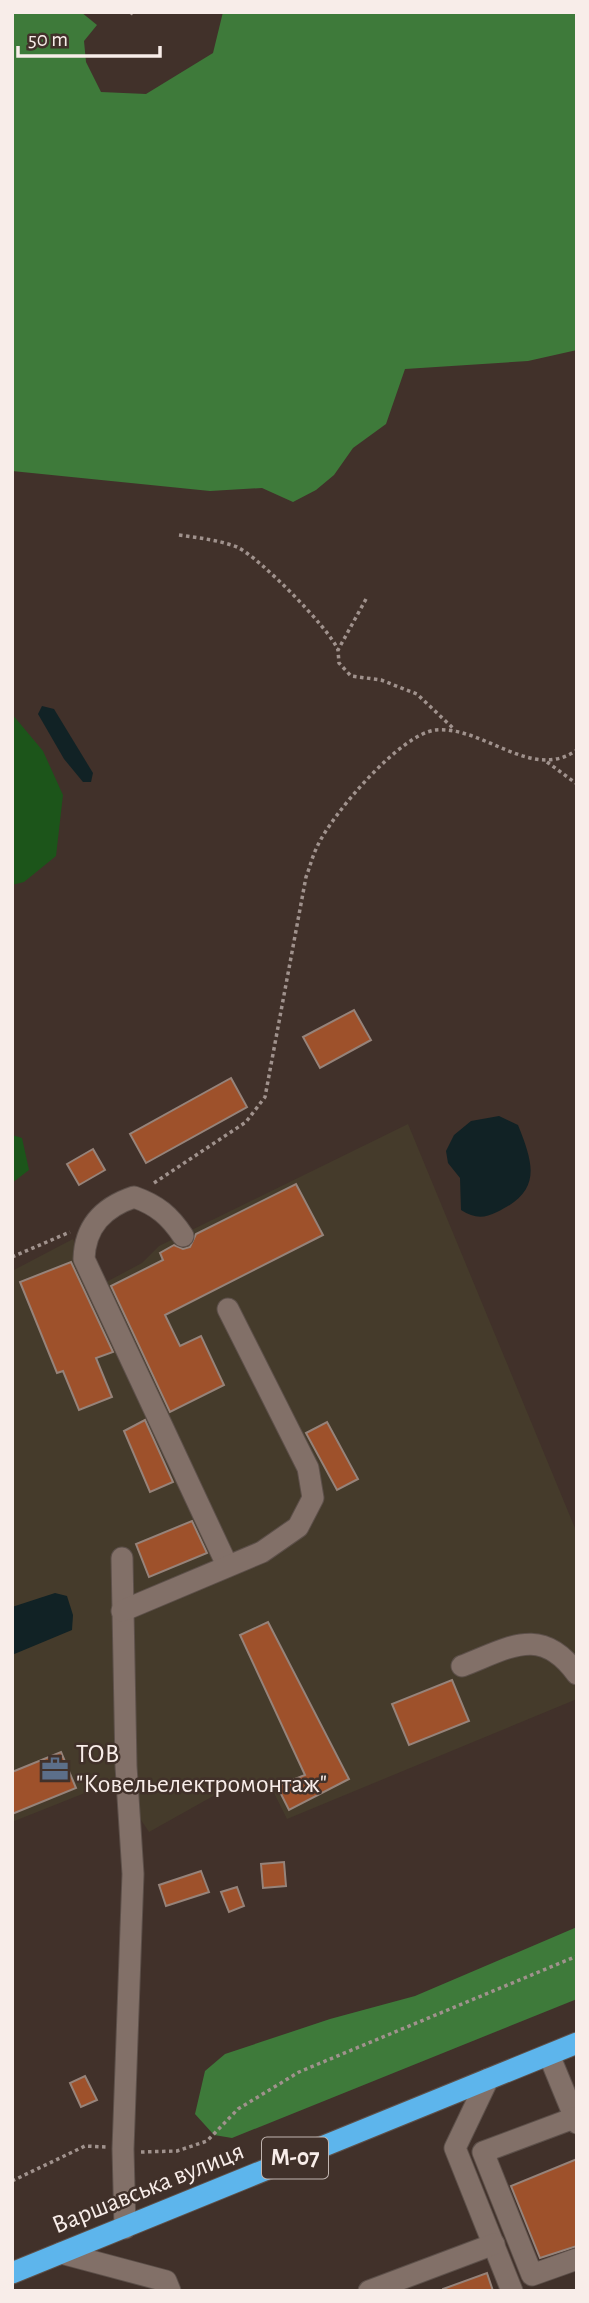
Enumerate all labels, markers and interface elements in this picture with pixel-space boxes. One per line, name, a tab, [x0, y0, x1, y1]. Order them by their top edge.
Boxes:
scale bar	[18, 14, 159, 58]
text: 50 m	[28, 29, 68, 50]
place label: ТОВ "Ковельелектромонтаж"	[76, 1741, 327, 1797]
office icon: ТОВ "Ковельелектромонтаж"	[40, 1754, 70, 1784]
street label: Варшавська вулиця	[48, 2138, 248, 2238]
road number: М-07	[262, 2138, 328, 2178]

